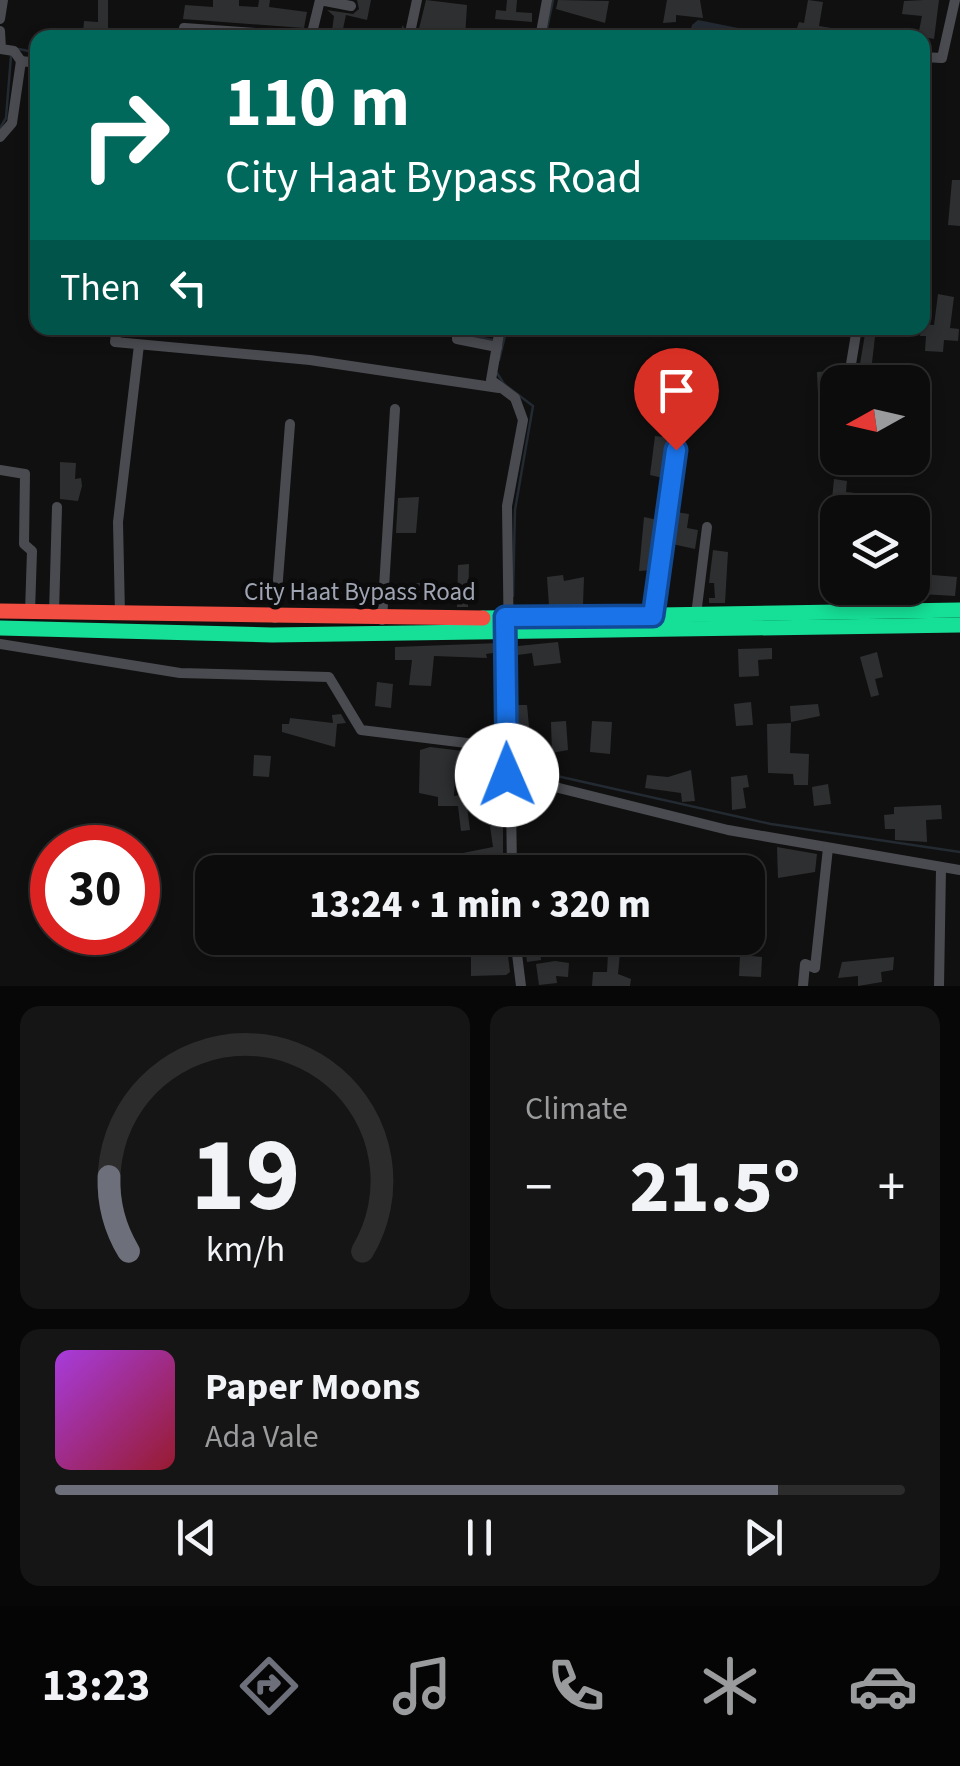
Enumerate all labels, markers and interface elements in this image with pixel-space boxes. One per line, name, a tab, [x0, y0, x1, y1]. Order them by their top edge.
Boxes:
text: 110 m	[225, 53, 410, 153]
icon: right	[60, 70, 190, 200]
text: City Haat Bypass Road	[225, 146, 642, 210]
icon: left	[161, 260, 216, 315]
text: Then	[60, 261, 141, 315]
pin	[634, 348, 719, 451]
icon: arrive	[649, 363, 704, 418]
north arrow	[820, 365, 930, 475]
map controls	[820, 365, 930, 605]
button: layers	[820, 495, 930, 605]
street label: City Haat Bypass Road	[244, 574, 476, 610]
position arrow	[455, 723, 559, 827]
speed limit sign: 30	[30, 825, 160, 955]
text: 13:24 · 1 min · 320 m	[309, 878, 651, 932]
text: Climate	[525, 1086, 628, 1132]
text: 19	[190, 1103, 300, 1251]
text: 21.5°	[629, 1134, 801, 1241]
text: −	[525, 1149, 552, 1227]
text: +	[878, 1149, 905, 1227]
text: km/h	[205, 1224, 285, 1275]
text: Paper Moons	[205, 1360, 420, 1414]
text: Ada Vale	[205, 1414, 319, 1460]
icon: previous	[169, 1510, 224, 1565]
icon: pause	[452, 1510, 507, 1565]
icon: next	[736, 1510, 791, 1565]
icon: directions	[234, 1651, 304, 1721]
icon: music	[387, 1651, 457, 1721]
icon: phone	[541, 1651, 611, 1721]
icon: climate	[695, 1651, 765, 1721]
icon: car	[848, 1651, 918, 1721]
text: 13:23	[42, 1654, 150, 1718]

